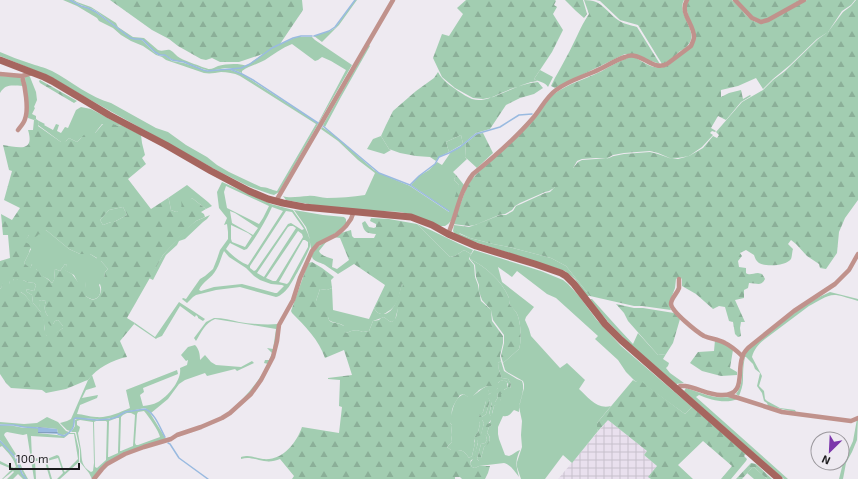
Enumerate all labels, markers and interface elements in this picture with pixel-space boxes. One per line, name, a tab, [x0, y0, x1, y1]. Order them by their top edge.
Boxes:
north arrow	[810, 431, 850, 471]
scale bar	[10, 445, 79, 471]
text: 100 m	[16, 451, 48, 465]
text: N	[819, 453, 832, 468]

